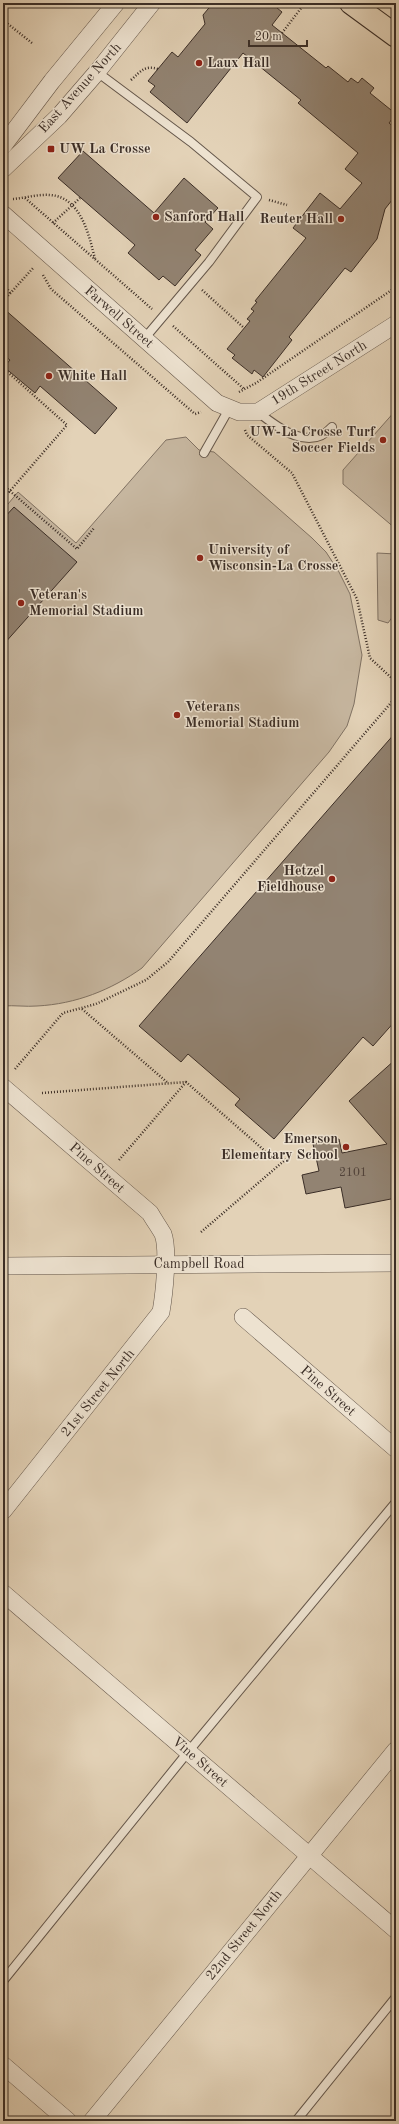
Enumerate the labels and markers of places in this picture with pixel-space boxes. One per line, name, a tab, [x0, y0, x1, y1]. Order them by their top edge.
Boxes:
place label: Laux Hall	[207, 56, 270, 70]
marker: Laux Hall	[194, 58, 204, 68]
place label: UW La Crosse	[59, 142, 151, 156]
marker: UW La Crosse	[46, 144, 56, 154]
place label: Sanford Hall	[164, 210, 244, 224]
marker: Sanford Hall	[151, 212, 161, 222]
place label: Reuter Hall	[260, 212, 333, 226]
marker: Reuter Hall	[336, 214, 346, 224]
place label: White Hall	[57, 369, 127, 383]
marker: White Hall	[44, 371, 54, 381]
place label: UW-La Crosse Turf Soccer Fields	[250, 425, 376, 455]
marker: UW-La Crosse Turf Soccer Fields	[378, 435, 388, 445]
place label: University of Wisconsin-La Crosse	[208, 543, 338, 573]
marker: University of Wisconsin-La Crosse	[195, 553, 205, 563]
place label: Veteran's Memorial Stadium	[29, 588, 143, 618]
marker: Veteran's Memorial Stadium	[16, 598, 26, 608]
place label: Veterans Memorial Stadium	[185, 700, 299, 730]
marker: Veterans Memorial Stadium	[172, 710, 182, 720]
place label: Hetzel Fieldhouse	[257, 864, 324, 894]
marker: Hetzel Fieldhouse	[327, 874, 337, 884]
place label: Emerson Elementary School	[221, 1132, 338, 1162]
marker: Emerson Elementary School	[341, 1142, 351, 1152]

